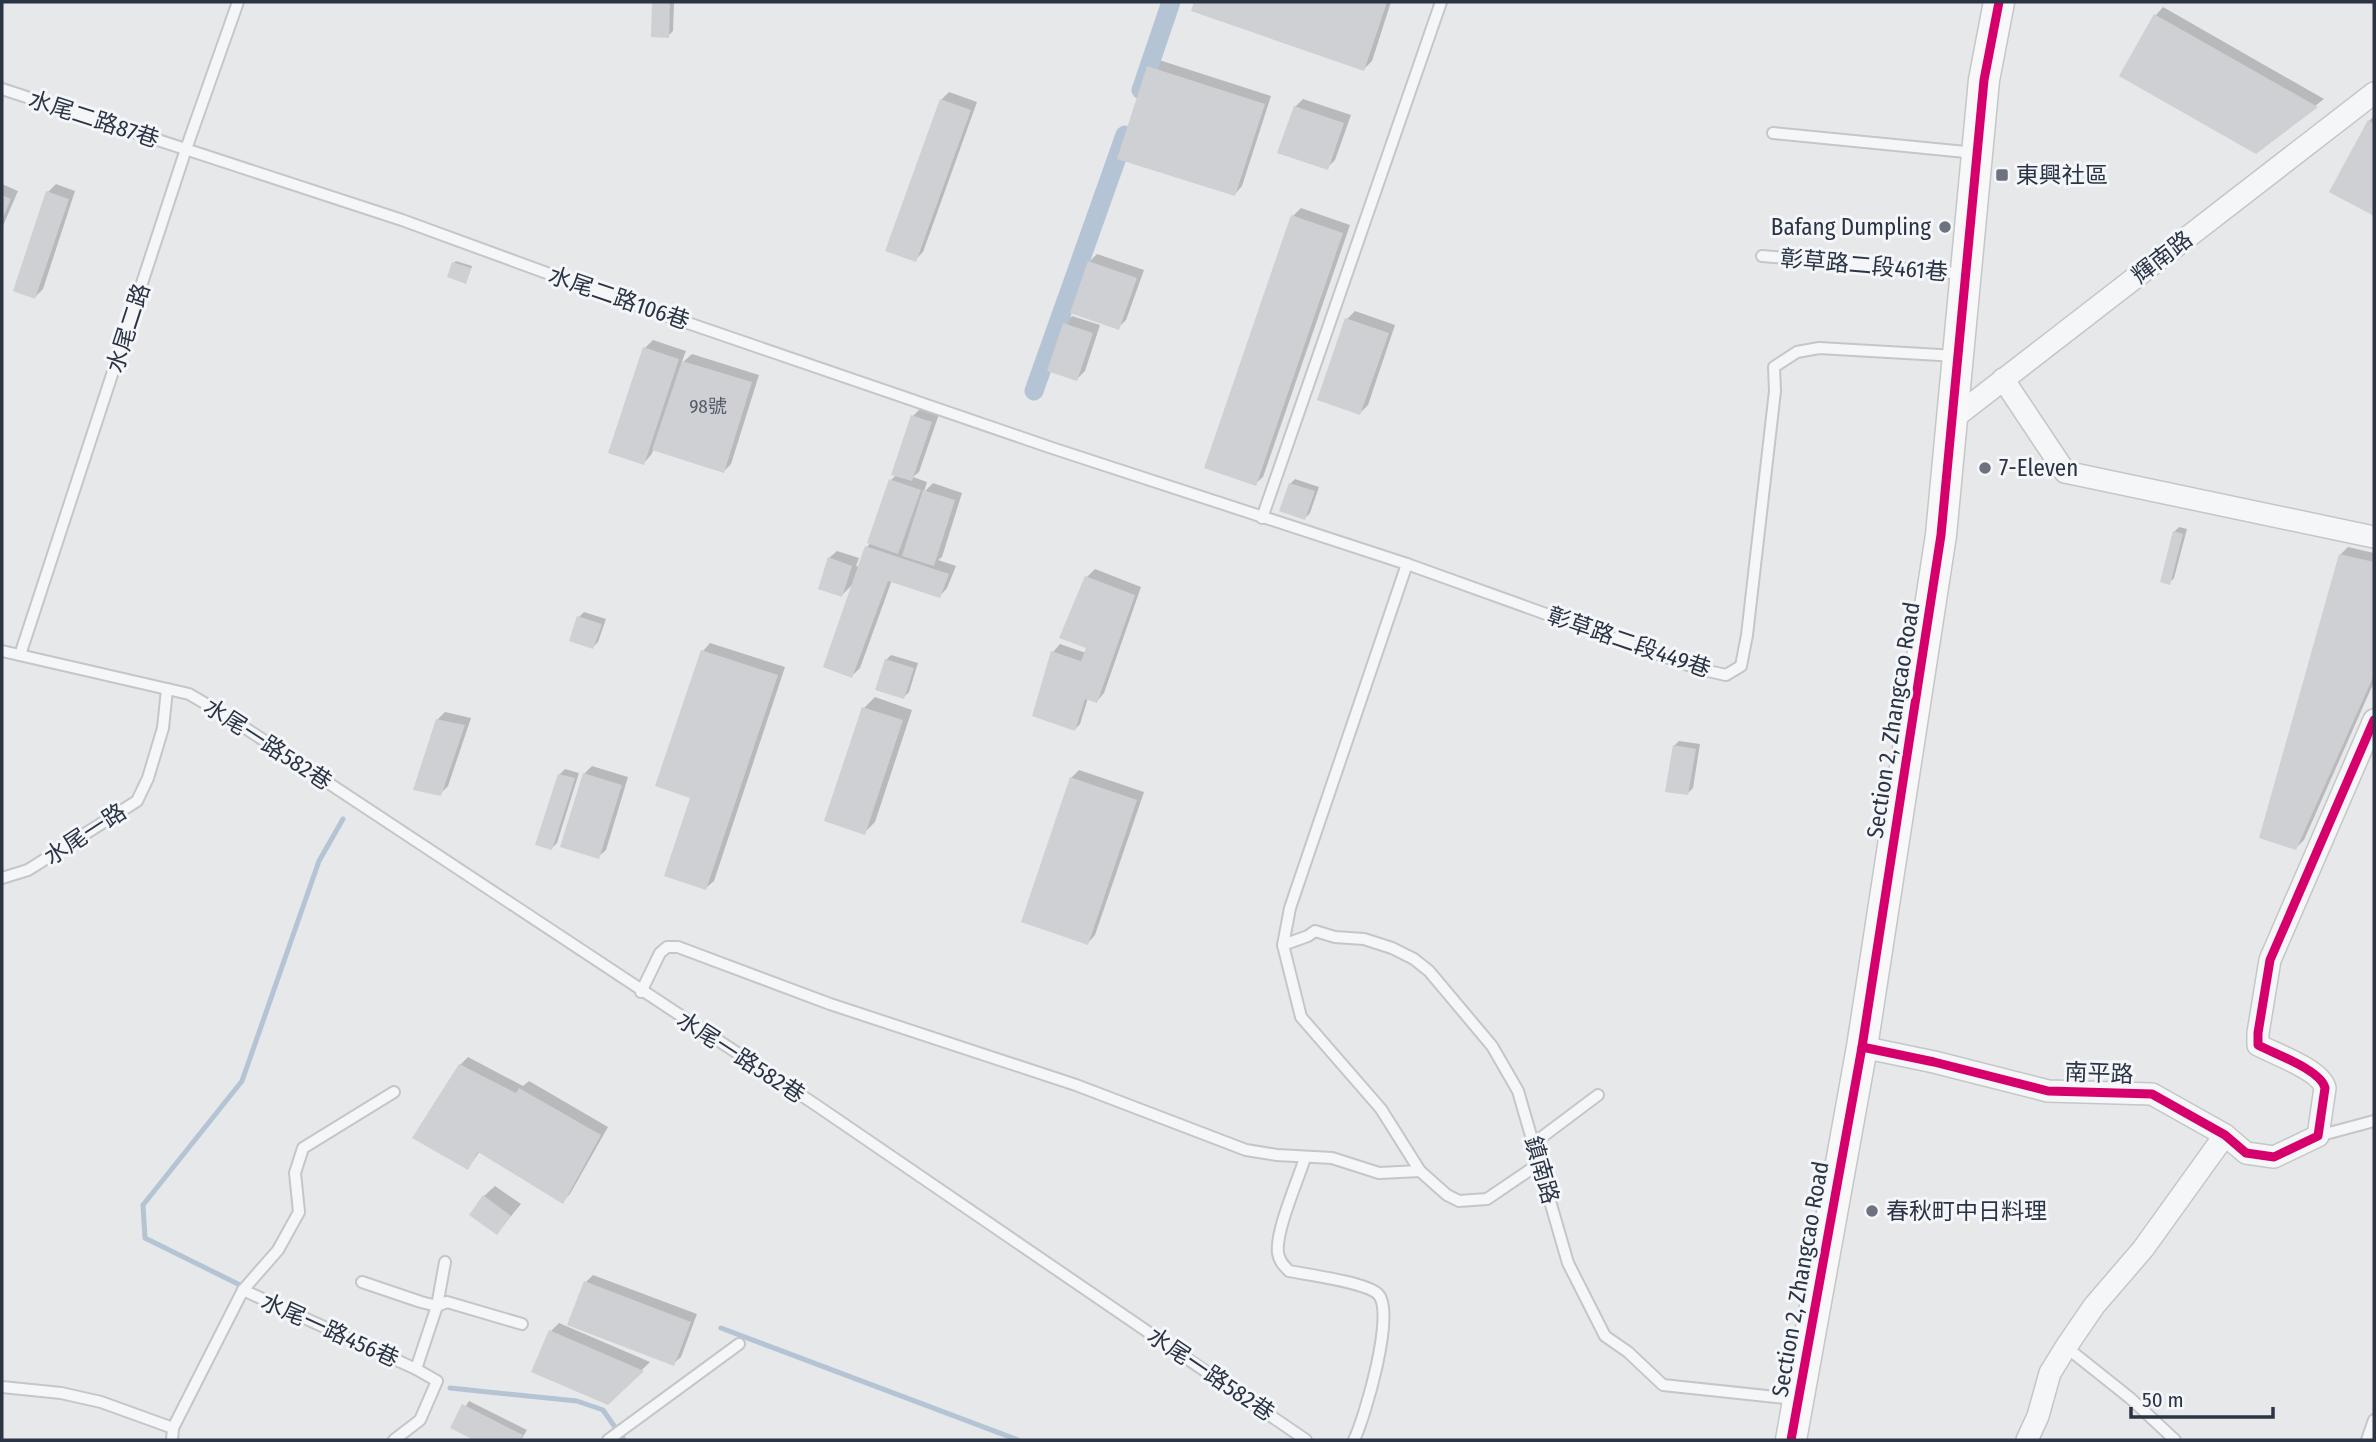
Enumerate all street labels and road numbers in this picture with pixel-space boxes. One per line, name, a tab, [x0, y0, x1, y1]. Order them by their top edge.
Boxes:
street label: 水尾二路87巷	[25, 85, 163, 153]
street label: 輝南路	[2126, 225, 2198, 289]
street label: 彰草路二段461巷	[1779, 244, 1949, 286]
street label: 水尾二路106巷	[545, 261, 693, 335]
street label: 水尾二路	[100, 280, 156, 376]
street label: Section 2, Zhangcao Road	[1860, 600, 1926, 840]
street label: 彰草路二段449巷	[1544, 601, 1714, 683]
street label: 水尾一路582巷	[199, 692, 337, 796]
street label: 水尾一路	[39, 797, 131, 871]
street label: 水尾一路582巷	[672, 1005, 810, 1109]
street label: 南平路	[2064, 1058, 2134, 1088]
street label: 鎮南路	[1519, 1133, 1565, 1207]
street label: Section 2, Zhangcao Road	[1765, 1159, 1835, 1399]
street label: 水尾一路456巷	[257, 1287, 403, 1373]
street label: 水尾一路582巷	[1142, 1321, 1280, 1427]

